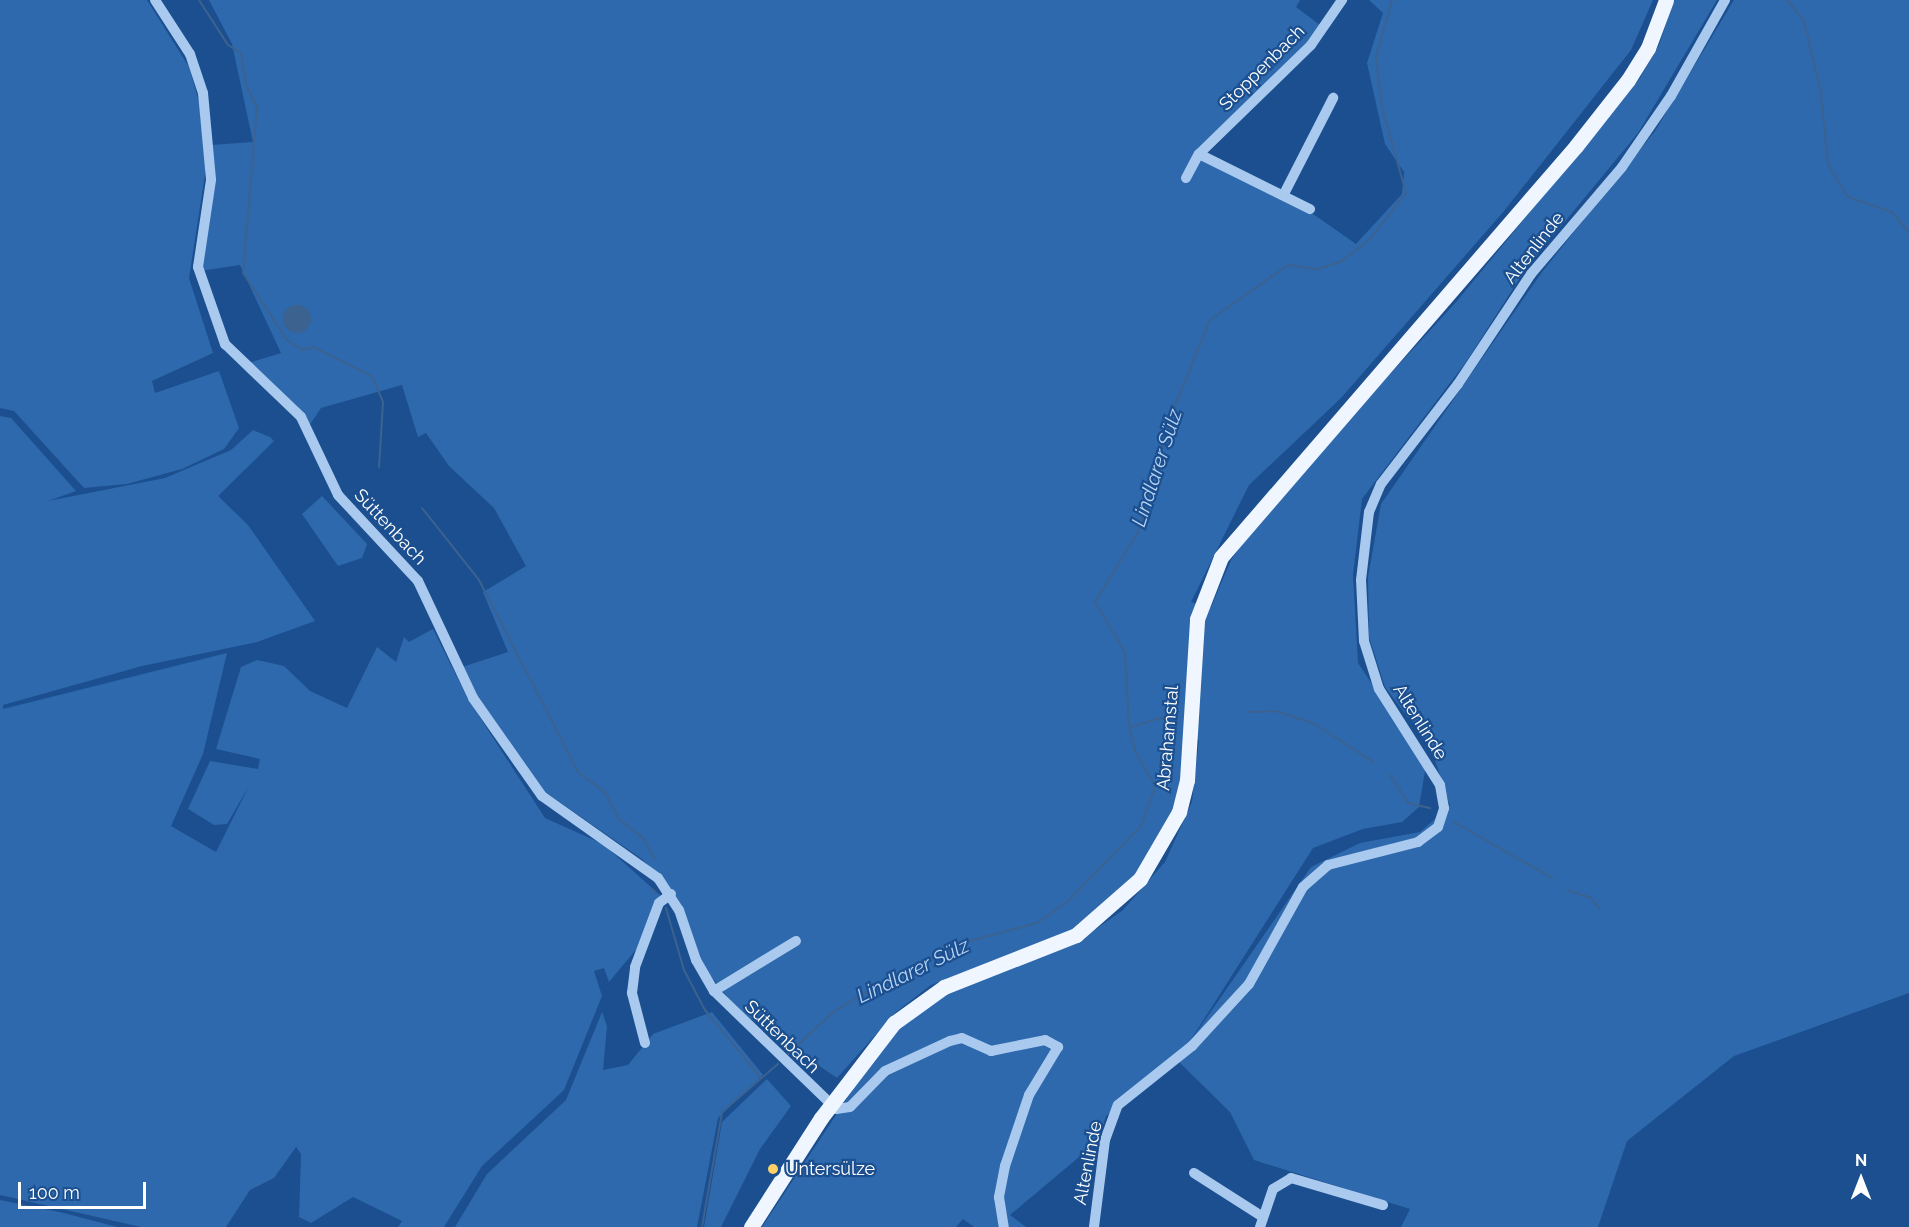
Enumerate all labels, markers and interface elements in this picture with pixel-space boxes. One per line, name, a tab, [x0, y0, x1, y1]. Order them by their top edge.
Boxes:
street label: Stoppenbach	[1215, 21, 1309, 115]
street label: Altenlinde	[1499, 208, 1569, 288]
water label: Lindlarer Sülz	[1127, 406, 1187, 530]
street label: Süttenbach	[349, 485, 431, 569]
street label: Altenlinde	[1388, 680, 1452, 764]
street label: Abrahamstal	[1153, 684, 1183, 792]
water label: Lindlarer Sülz	[853, 933, 973, 1009]
street label: Süttenbach	[740, 996, 824, 1078]
street label: Altenlinde	[1069, 1119, 1107, 1207]
north arrow	[1831, 1149, 1891, 1209]
text: N	[1855, 1151, 1867, 1170]
place label: Untersülze	[785, 1158, 875, 1180]
marker: Untersülze	[766, 1162, 780, 1176]
scale bar	[21, 1170, 148, 1208]
text: 100 m	[29, 1182, 80, 1203]

